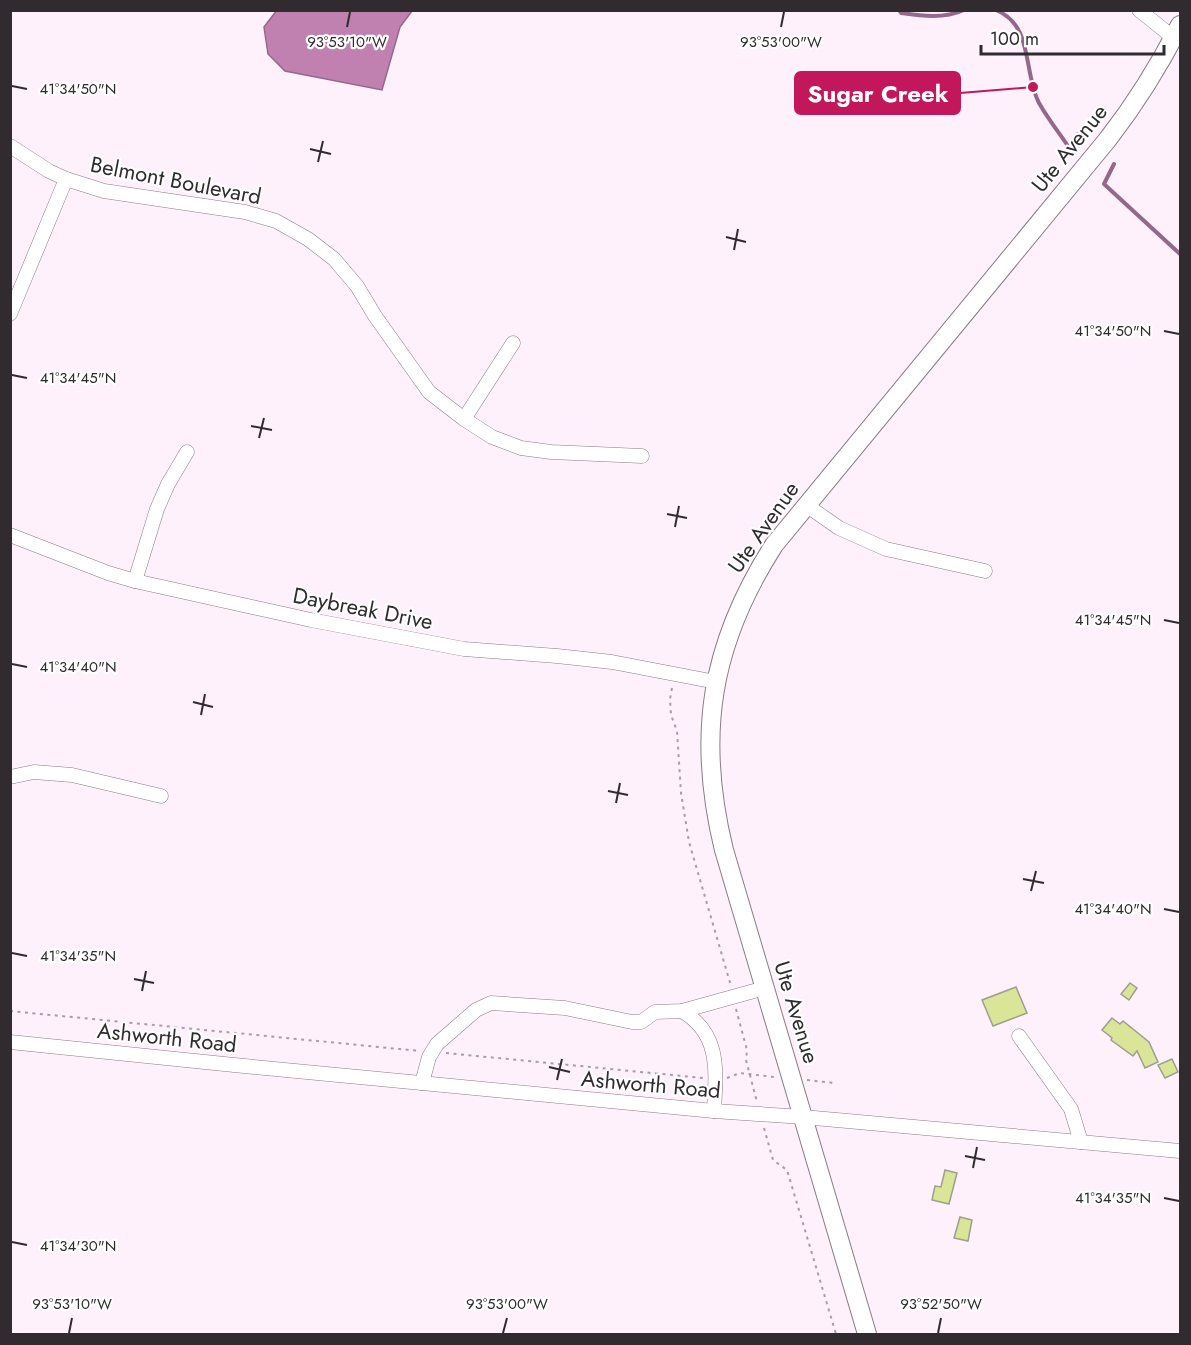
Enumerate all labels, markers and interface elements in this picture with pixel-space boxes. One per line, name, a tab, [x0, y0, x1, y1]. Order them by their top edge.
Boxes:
scale bar	[981, 18, 1164, 56]
text: 100 m	[990, 26, 1039, 52]
text: 93°53'10"W	[307, 31, 387, 53]
text: 93°53'00"W	[740, 31, 822, 53]
callout: Sugar Creek	[795, 72, 960, 114]
text: Sugar Creek	[807, 76, 949, 111]
text: 41°34'50"N	[40, 78, 116, 100]
street label: Ute Avenue	[1023, 97, 1115, 199]
street label: Belmont Boulevard	[88, 148, 264, 212]
text: 41°34'50"N	[1075, 320, 1151, 342]
text: 41°34'45"N	[40, 367, 116, 389]
street label: Ute Avenue	[720, 475, 806, 579]
street label: Daybreak Drive	[290, 579, 436, 637]
text: 41°34'45"N	[1075, 609, 1151, 631]
text: 41°34'40"N	[39, 656, 117, 678]
text: 41°34'40"N	[1074, 898, 1152, 920]
text: 41°34'35"N	[40, 945, 116, 967]
street label: Ute Avenue	[766, 957, 828, 1067]
street label: Ashworth Road	[96, 1014, 238, 1060]
street label: Ashworth Road	[580, 1062, 722, 1106]
text: 41°34'35"N	[1075, 1187, 1151, 1209]
text: 41°34'30"N	[40, 1235, 116, 1257]
text: 93°53'10"W	[32, 1293, 112, 1315]
text: 93°53'00"W	[466, 1293, 548, 1315]
text: 93°52'50"W	[900, 1293, 982, 1315]

